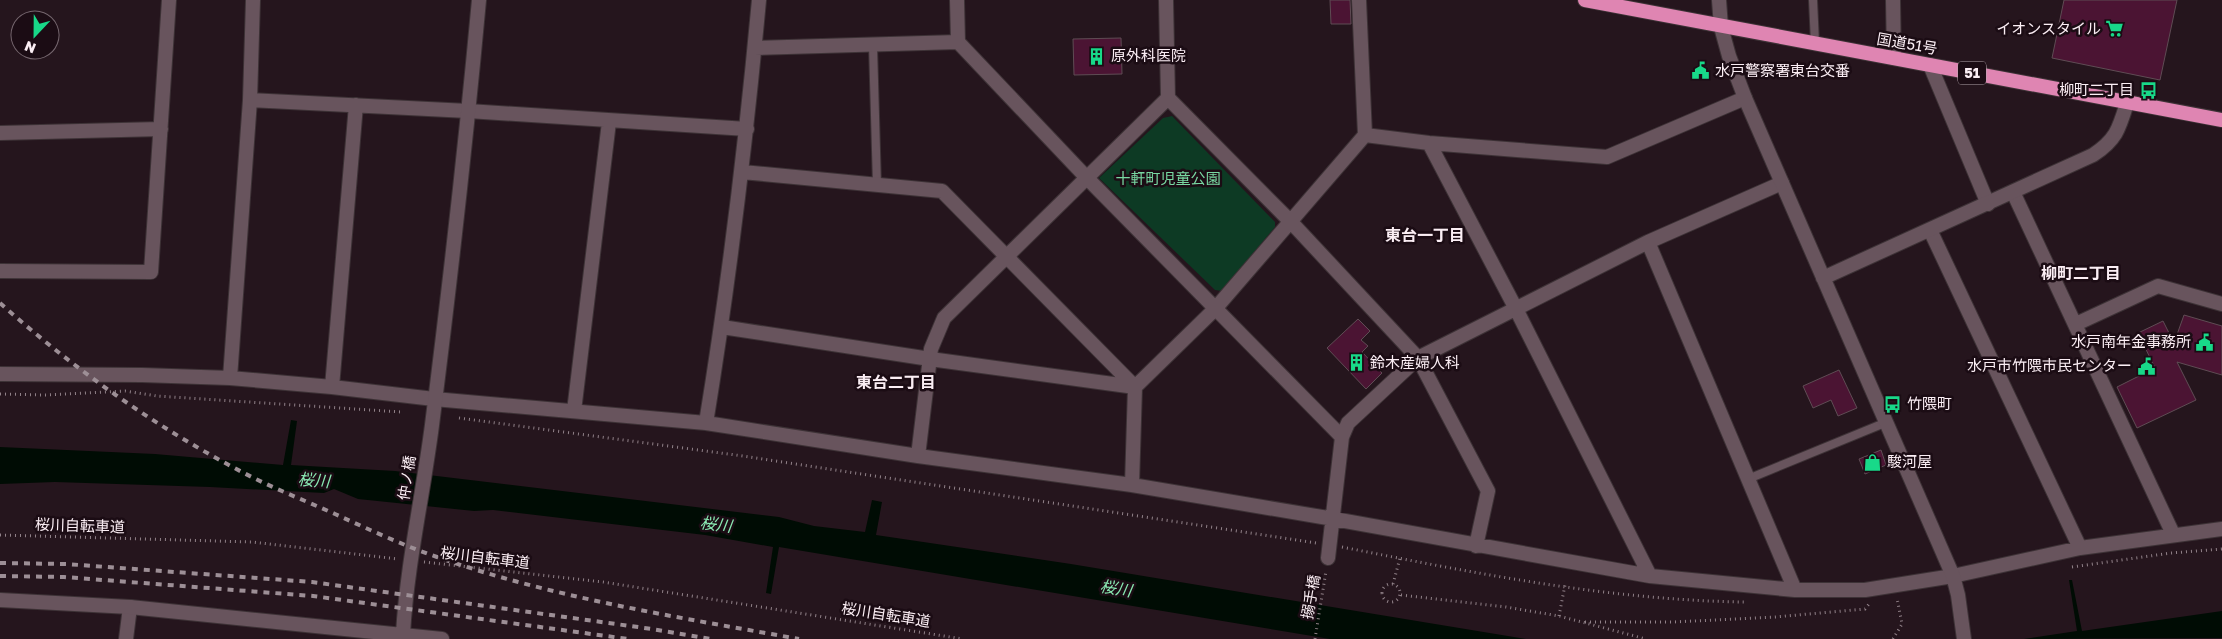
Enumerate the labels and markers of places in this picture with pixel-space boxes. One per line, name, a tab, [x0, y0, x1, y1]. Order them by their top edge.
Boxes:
place label: イオンスタイル	[1996, 19, 2101, 37]
supermarket icon: イオンスタイル	[2105, 19, 2125, 39]
building icon: 原外科医院	[1087, 46, 1107, 66]
place label: 原外科医院	[1111, 46, 1186, 64]
public building icon: 水戸警察署東台交番	[1691, 61, 1711, 81]
place label: 水戸警察署東台交番	[1715, 61, 1850, 79]
place label: 柳町二丁目	[2059, 80, 2134, 98]
bus stop icon: 柳町二丁目	[2138, 80, 2158, 100]
place label: 水戸南年金事務所	[2071, 332, 2191, 350]
public building icon: 水戸南年金事務所	[2195, 332, 2215, 352]
building icon: 鈴木産婦人科	[1346, 353, 1366, 373]
place label: 鈴木産婦人科	[1370, 353, 1460, 371]
place label: 水戸市竹隈市民センター	[1967, 356, 2132, 374]
public building icon: 水戸市竹隈市民センター	[2136, 356, 2156, 376]
bus stop icon: 竹隈町	[1883, 394, 1903, 414]
place label: 竹隈町	[1907, 394, 1952, 412]
shop icon: 駿河屋	[1863, 452, 1883, 472]
place label: 駿河屋	[1887, 452, 1932, 470]

